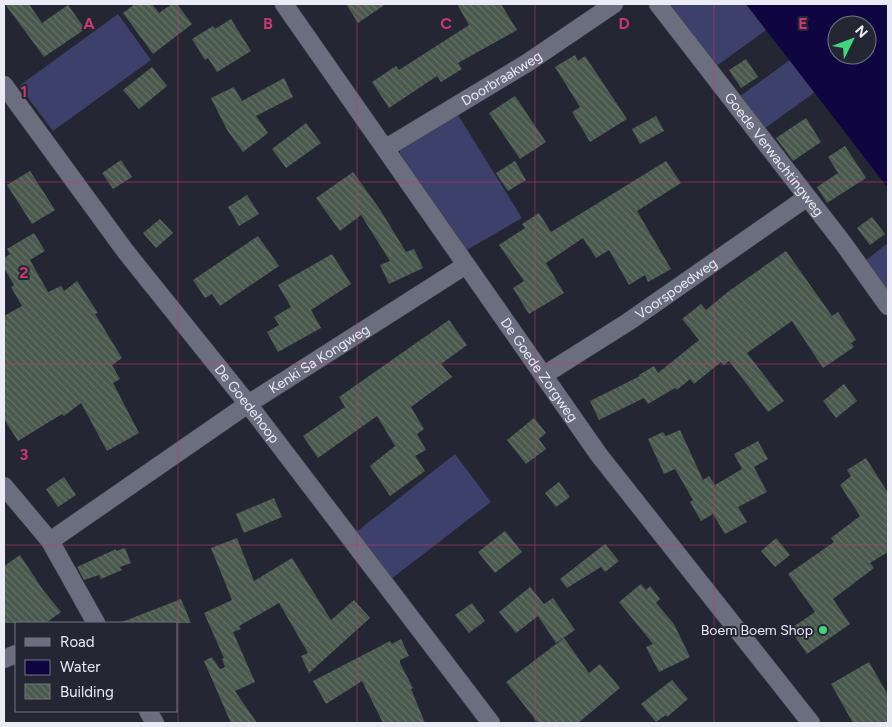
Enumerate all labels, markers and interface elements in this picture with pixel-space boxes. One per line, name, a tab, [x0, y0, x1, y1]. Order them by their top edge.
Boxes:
text: A	[83, 14, 95, 33]
text: B	[263, 14, 273, 33]
text: C	[440, 14, 452, 33]
text: D	[618, 14, 630, 33]
text: E	[798, 14, 808, 33]
north arrow	[827, 15, 877, 65]
text: N	[851, 22, 871, 41]
street label: Doorbraakweg	[458, 47, 545, 109]
text: 1	[21, 82, 27, 101]
street label: Goede Verwachtingweg	[721, 89, 828, 220]
street label: Voorspoedweg	[632, 254, 720, 323]
text: 2	[19, 263, 29, 282]
street label: De Goede Zorgweg	[497, 314, 582, 425]
street label: Kenki Sa Kongweg	[266, 320, 372, 397]
street label: De Goedehoop	[211, 361, 283, 447]
text: 3	[20, 445, 29, 464]
legend	[15, 622, 178, 712]
place label: Boem Boem Shop	[701, 622, 813, 639]
marker: Boem Boem Shop	[817, 624, 829, 636]
text: Road	[60, 633, 95, 651]
text: Water	[60, 658, 100, 676]
text: Building	[60, 683, 114, 701]

